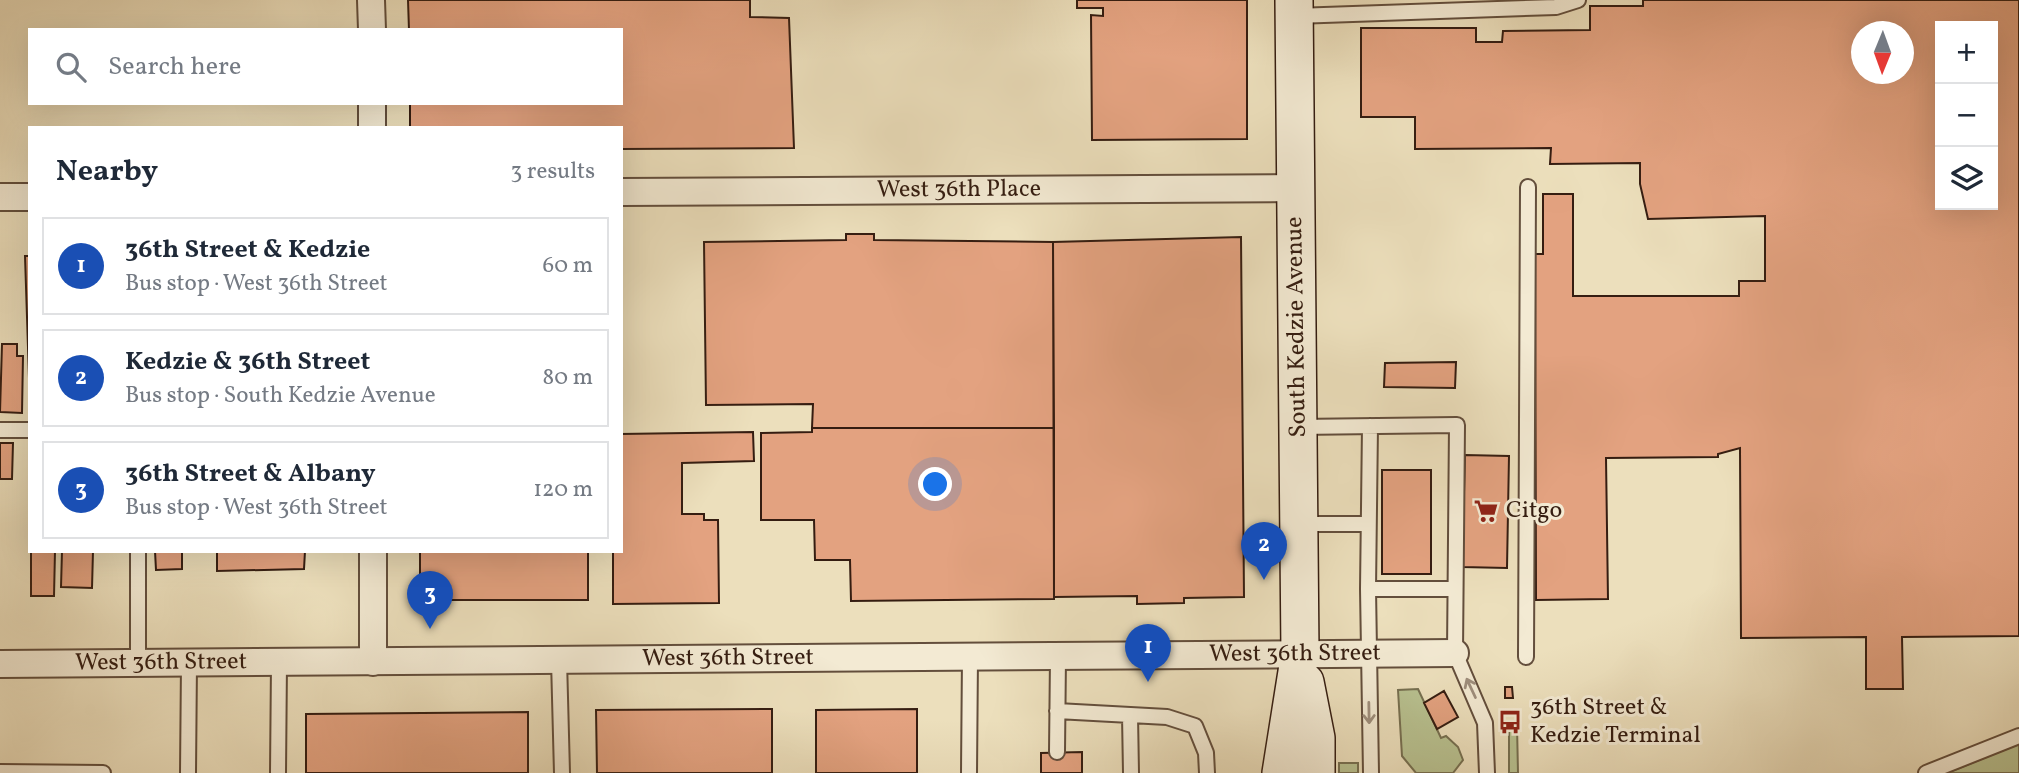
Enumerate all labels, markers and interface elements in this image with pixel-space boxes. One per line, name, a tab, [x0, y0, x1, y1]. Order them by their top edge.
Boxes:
north arrow	[1851, 21, 1914, 84]
map controls	[1935, 21, 1998, 210]
button: +	[1935, 21, 1998, 84]
search box	[28, 28, 623, 105]
icon: search	[52, 48, 90, 86]
text: Search here	[108, 49, 241, 85]
button: −	[1935, 84, 1998, 147]
button: layers	[1935, 147, 1998, 210]
text: Nearby	[56, 151, 158, 193]
text: 3 results	[510, 156, 595, 188]
street label: West 36th Place	[877, 173, 1041, 207]
street label: South Kedzie Avenue	[1278, 216, 1316, 438]
text: 36th Street & Kedzie	[125, 232, 370, 268]
text: 1	[76, 250, 86, 282]
text: 60 m	[543, 250, 593, 282]
text: Bus stop · West 36th Street	[125, 268, 388, 300]
text: Kedzie & 36th Street	[125, 344, 370, 380]
text: 2	[75, 362, 87, 394]
text: 80 m	[543, 362, 593, 394]
text: Bus stop · South Kedzie Avenue	[125, 380, 436, 412]
text: 36th Street & Albany	[125, 456, 376, 492]
your location	[918, 467, 952, 501]
text: 3	[75, 474, 87, 506]
text: 120 m	[533, 474, 593, 506]
text: Bus stop · West 36th Street	[125, 492, 388, 524]
place label: Citgo	[1506, 494, 1562, 528]
supermarket icon: Citgo	[1472, 497, 1500, 525]
pin: 2	[1241, 522, 1287, 580]
pin: 3	[407, 571, 453, 629]
pin: 1	[1125, 624, 1171, 682]
street label: West 36th Street	[1209, 637, 1381, 672]
street label: West 36th Street	[642, 641, 814, 676]
street label: West 36th Street	[75, 645, 247, 680]
one-way arrow	[1463, 677, 1476, 698]
place label: 36th Street & Kedzie Terminal	[1530, 691, 1701, 753]
one-way arrow	[1363, 701, 1376, 724]
bus stop icon: 36th Street & Kedzie Terminal	[1496, 708, 1524, 736]

